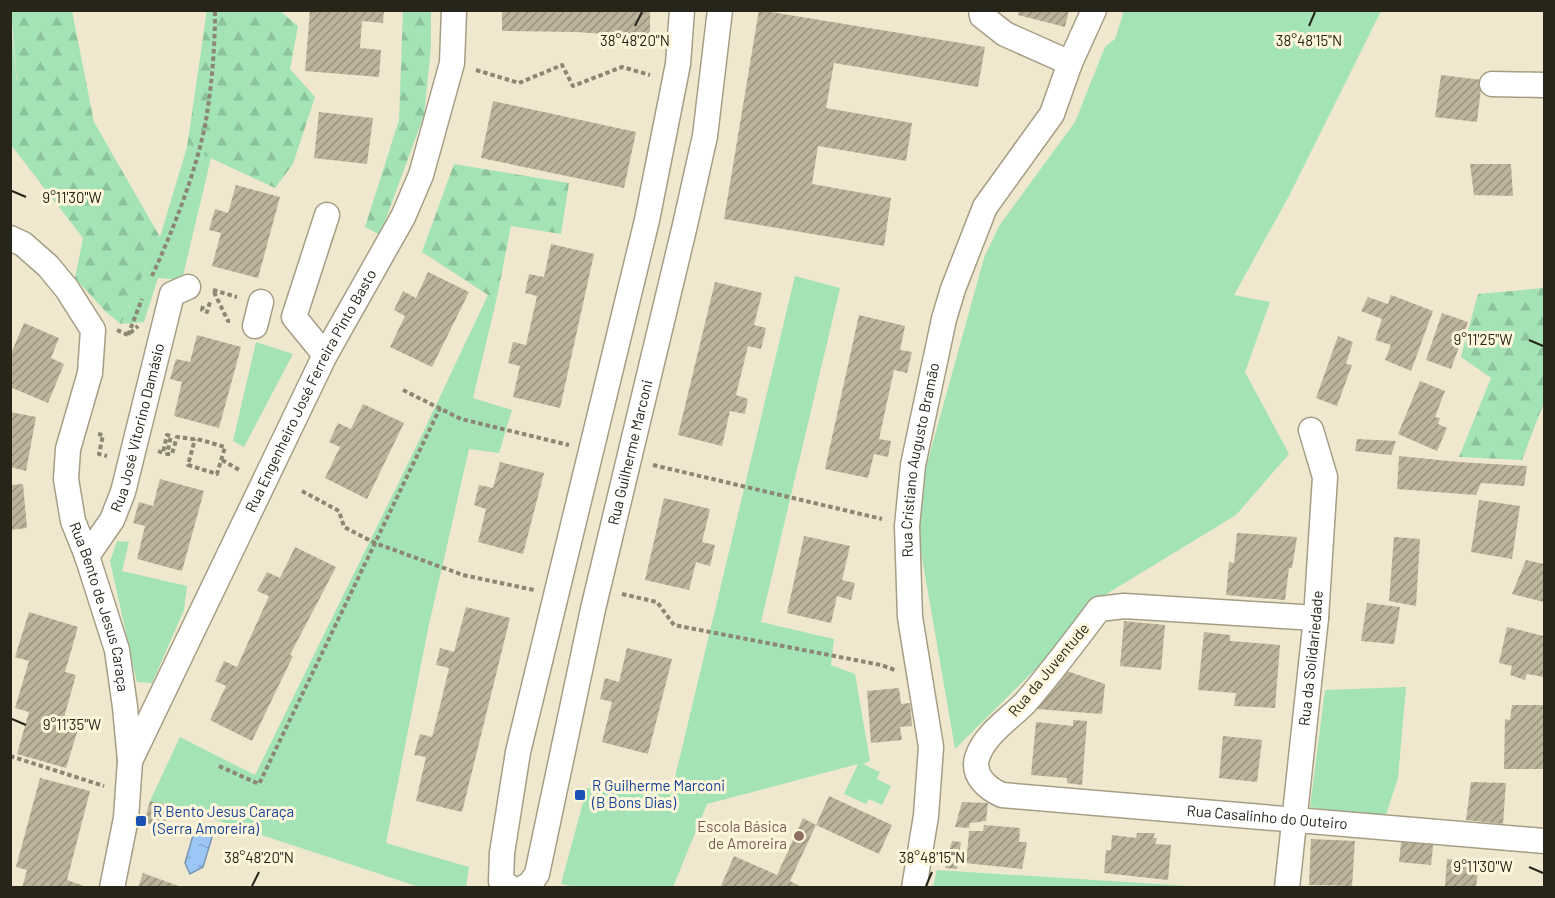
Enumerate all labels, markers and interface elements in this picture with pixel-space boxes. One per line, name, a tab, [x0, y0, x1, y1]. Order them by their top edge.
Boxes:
text: 38°48'20"N	[600, 31, 670, 49]
text: 38°48'15"N	[1276, 31, 1342, 49]
text: 9°11'30"W	[42, 188, 102, 206]
street label: Rua Engenheiro José Ferreira Pinto Basto	[241, 266, 380, 515]
text: 9°11'25"W	[1454, 330, 1512, 348]
street label: Rua José Vitorino Damásio	[106, 341, 168, 514]
street label: Rua Cristiano Augusto Bramão	[897, 361, 943, 558]
street label: Rua Guilherme Marconi	[603, 378, 656, 527]
street label: Rua Bento de Jesus Caraça	[66, 519, 133, 693]
street label: Rua da Solidariedade	[1294, 590, 1326, 727]
street label: Rua da Juventude	[1004, 619, 1092, 720]
text: 9°11'35"W	[43, 715, 101, 733]
place label: R Guilherme Marconi (B Bons Dias)	[591, 776, 725, 811]
marker: R Guilherme Marconi (B Bons Dias)	[573, 788, 587, 802]
street label: Rua Casalinho do Outeiro	[1186, 801, 1348, 832]
place label: R Bento Jesus Caraça (Serra Amoreira)	[152, 802, 294, 837]
marker: R Bento Jesus Caraça (Serra Amoreira)	[134, 814, 148, 828]
place label: Escola Básica de Amoreira	[697, 817, 787, 852]
marker: Escola Básica de Amoreira	[792, 829, 806, 843]
text: 38°48'20"N	[224, 848, 294, 866]
text: 38°48'15"N	[899, 848, 965, 866]
text: 9°11'30"W	[1453, 857, 1513, 875]

